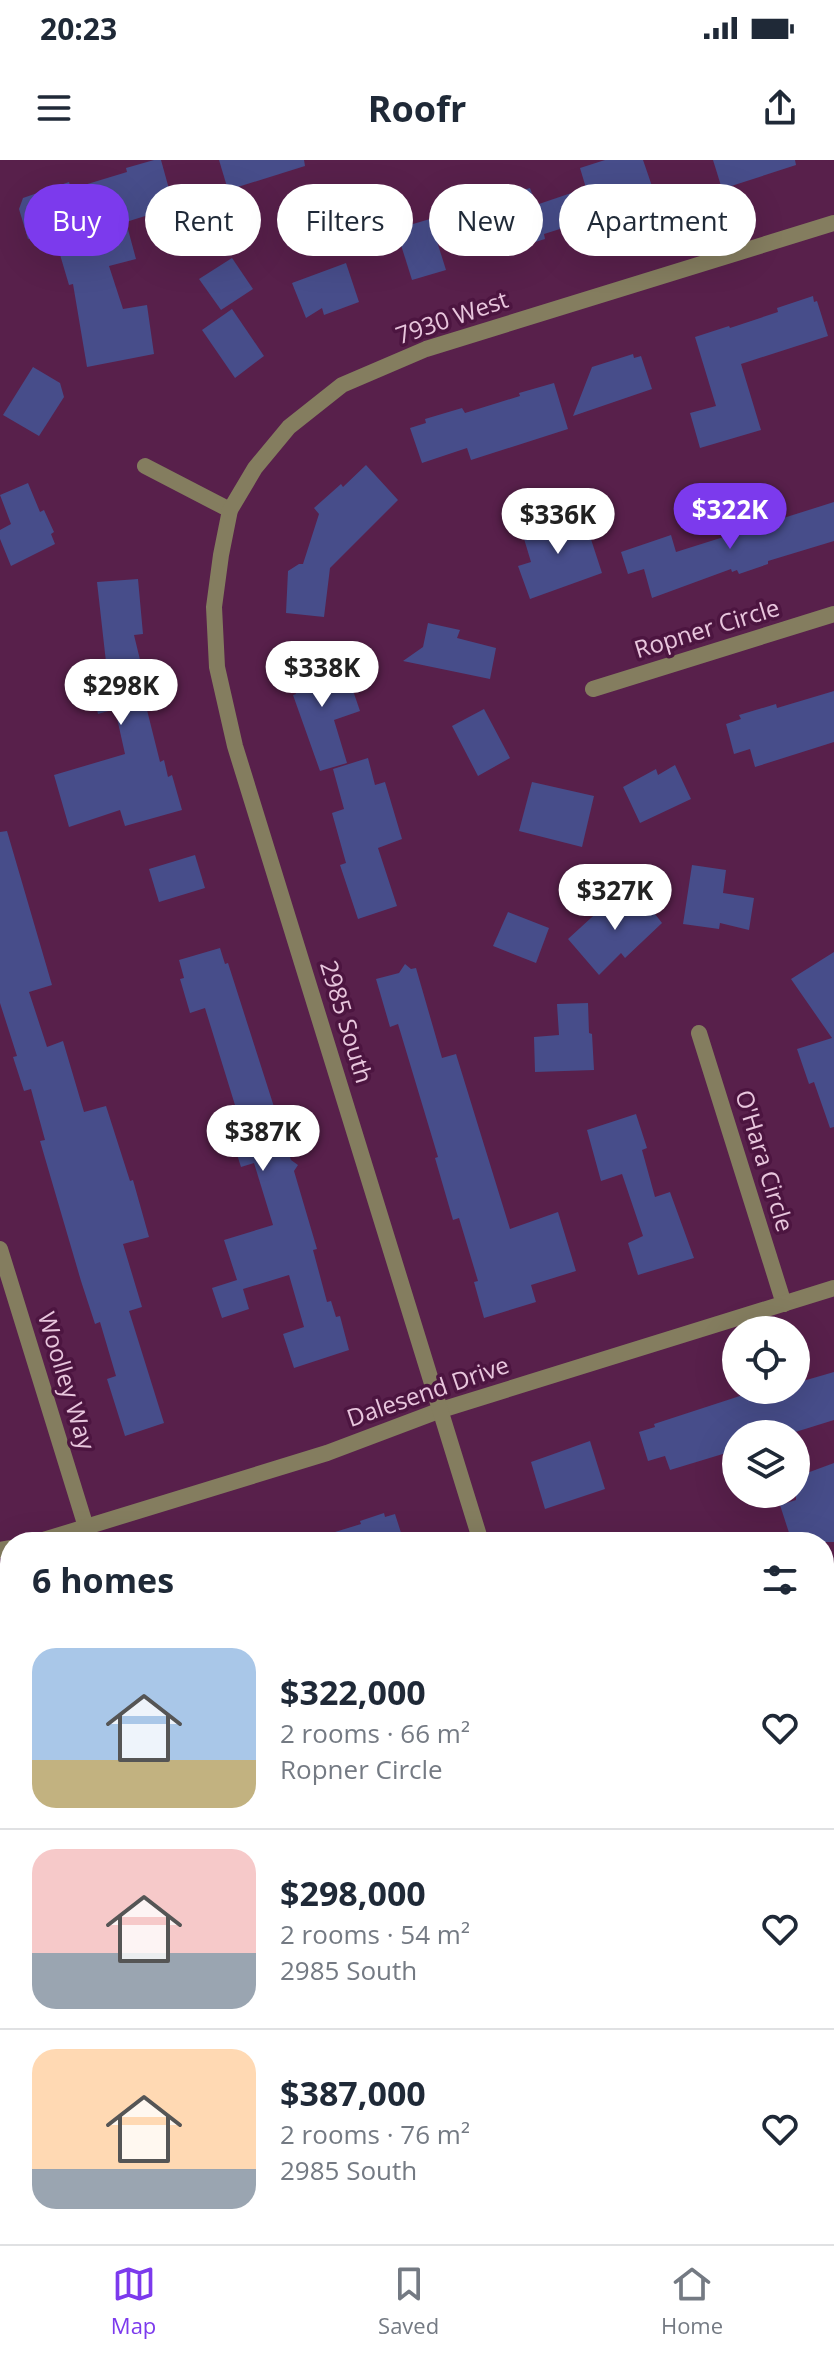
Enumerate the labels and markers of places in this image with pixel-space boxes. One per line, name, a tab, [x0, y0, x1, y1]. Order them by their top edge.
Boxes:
pin: $322K	[674, 483, 786, 551]
pin: $336K	[502, 488, 614, 556]
pin: $338K	[266, 641, 378, 709]
pin: $298K	[65, 659, 177, 727]
pin: $327K	[559, 864, 671, 932]
pin: $387K	[207, 1105, 319, 1173]

